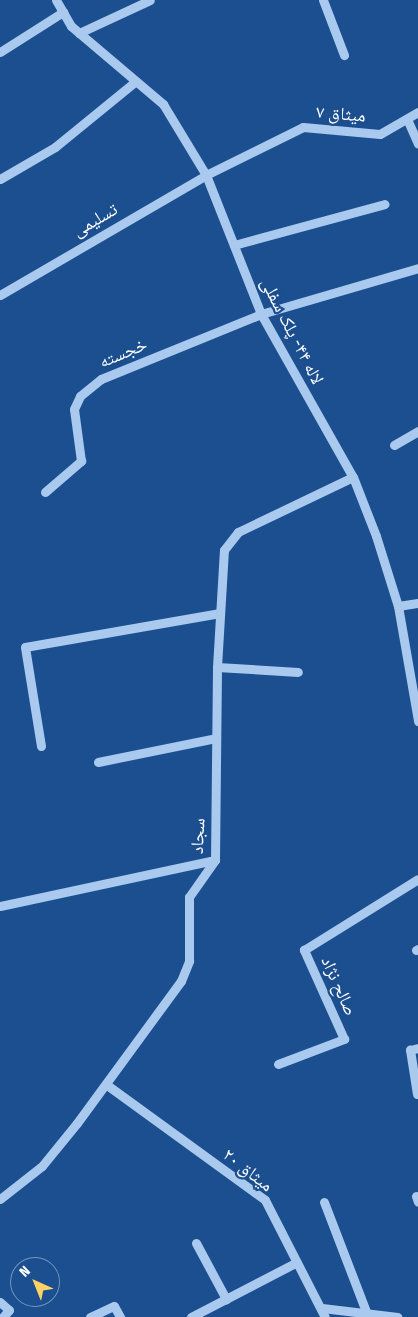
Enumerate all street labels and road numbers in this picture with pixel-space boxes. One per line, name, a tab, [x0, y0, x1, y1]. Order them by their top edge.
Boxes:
street label: میثاق ۷	[315, 101, 367, 127]
street label: تسلیمی	[68, 198, 122, 242]
street label: لاله ۴۴- پلک سفلی	[256, 274, 328, 388]
street label: خجسته	[96, 333, 150, 373]
street label: سجاد	[186, 818, 210, 854]
street label: صالح نژاد	[316, 953, 362, 1019]
street label: میثاق ۲۰	[219, 1144, 277, 1196]

